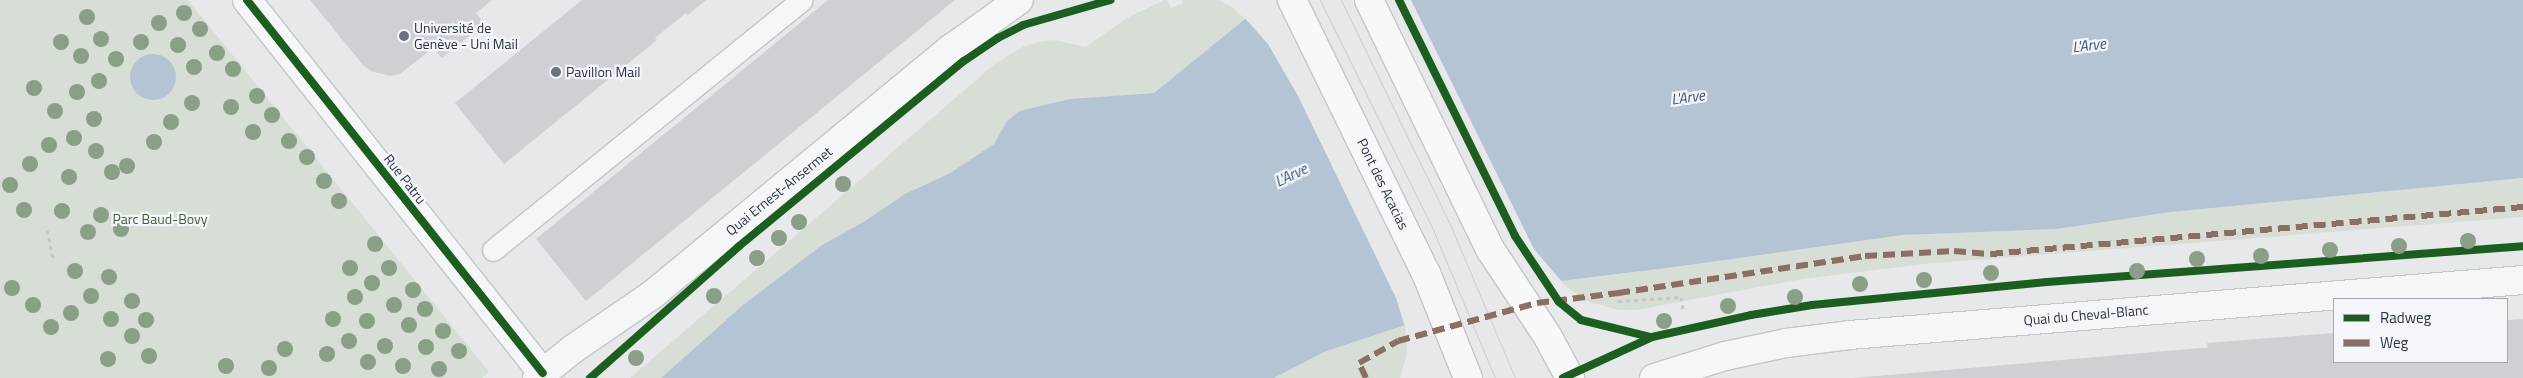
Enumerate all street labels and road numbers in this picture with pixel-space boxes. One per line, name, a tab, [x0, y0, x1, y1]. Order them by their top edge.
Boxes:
street label: Pont des Acacias	[1354, 136, 1412, 232]
street label: Quai Ernest-Ansermet	[722, 143, 836, 239]
street label: Rue Patru	[380, 151, 430, 207]
street label: Quai du Cheval-Blanc	[2023, 301, 2149, 329]

